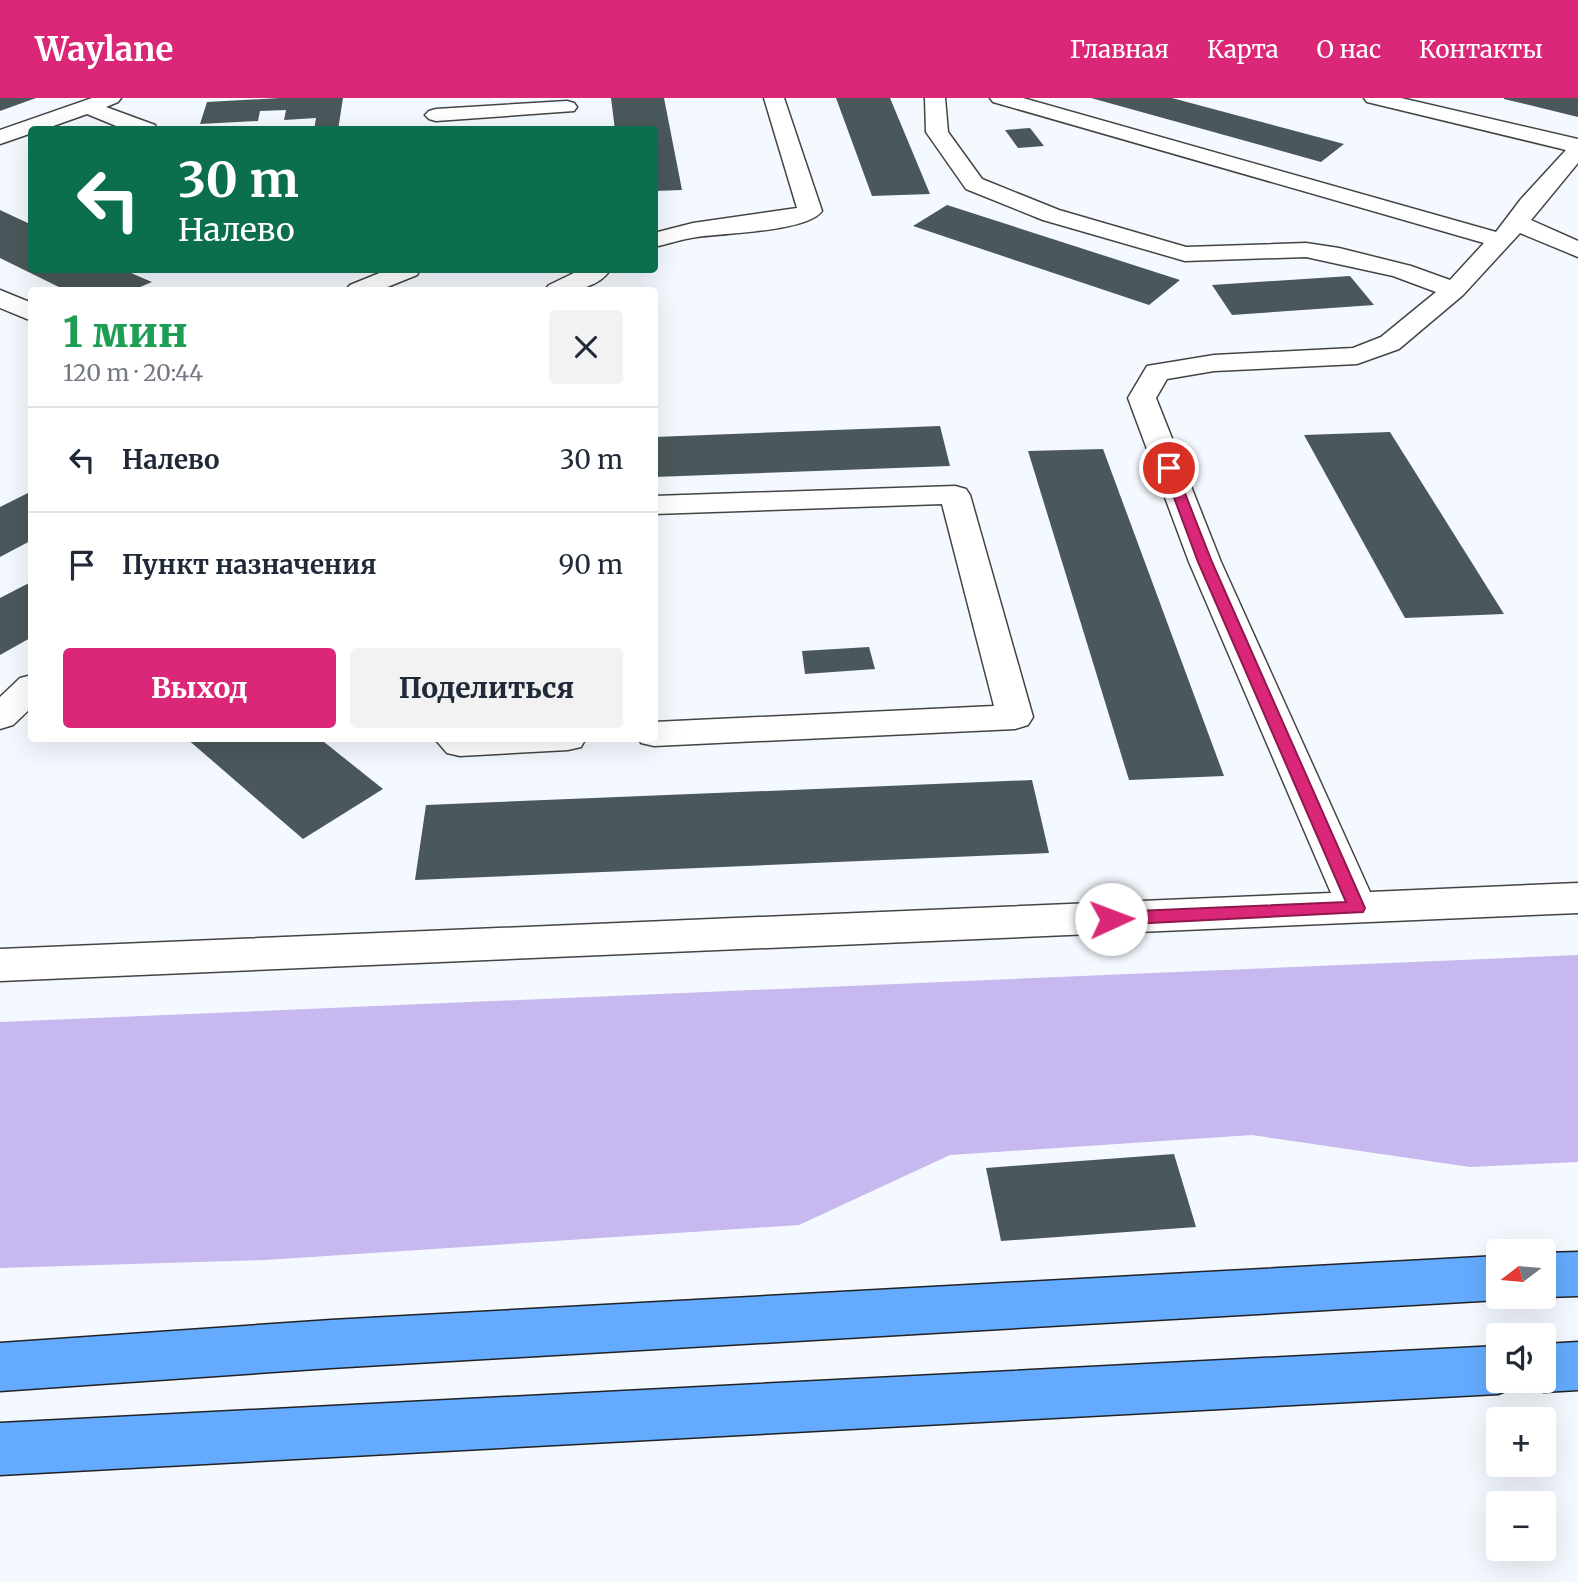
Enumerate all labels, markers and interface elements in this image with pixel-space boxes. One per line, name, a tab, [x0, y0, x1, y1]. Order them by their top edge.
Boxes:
text: Waylane	[35, 29, 173, 70]
text: Главная	[1070, 34, 1169, 65]
text: Карта	[1207, 34, 1279, 65]
text: О нас	[1317, 34, 1381, 65]
text: Контакты	[1419, 34, 1543, 65]
text: 30 m	[178, 149, 299, 210]
icon: left	[63, 154, 154, 245]
text: Налево	[178, 210, 295, 250]
text: 1 мин	[63, 306, 188, 358]
button: close	[549, 310, 623, 384]
text: 120 m · 20:44	[63, 358, 203, 387]
pin	[1139, 438, 1199, 498]
icon: left	[63, 441, 101, 479]
text: Налево	[122, 443, 220, 476]
text: 30 m	[560, 443, 623, 476]
icon: arrive	[1150, 449, 1188, 487]
icon: arrive	[63, 546, 101, 584]
text: Пункт назначения	[122, 548, 376, 581]
text: 90 m	[559, 548, 623, 581]
button: Выход	[63, 648, 336, 728]
button: Поделиться	[350, 648, 623, 728]
position arrow	[1074, 882, 1148, 956]
north arrow	[1486, 1239, 1556, 1309]
map controls	[1486, 1239, 1556, 1561]
button: sound	[1486, 1323, 1556, 1393]
button: +	[1486, 1407, 1556, 1477]
button: −	[1486, 1491, 1556, 1561]

